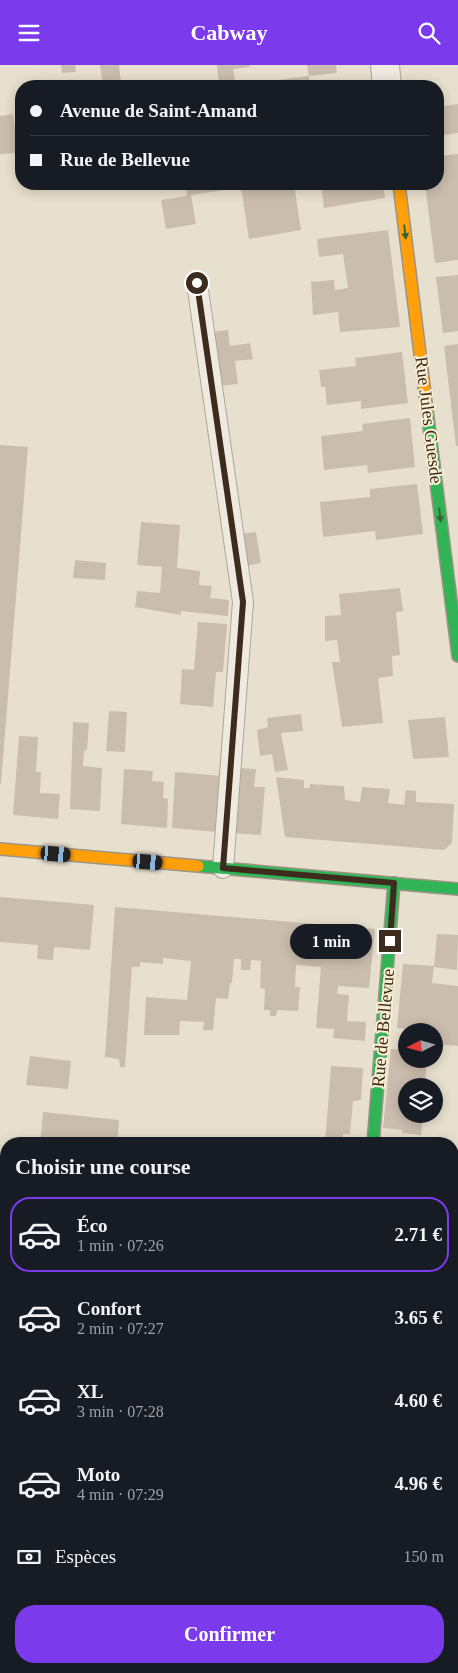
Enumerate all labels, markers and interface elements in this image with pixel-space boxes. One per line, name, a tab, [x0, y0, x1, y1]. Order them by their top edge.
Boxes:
icon: menu	[15, 19, 43, 47]
icon: search	[415, 19, 443, 47]
text: Cabway	[190, 20, 268, 45]
text: Avenue de Saint-Amand	[60, 100, 257, 121]
text: Rue de Bellevue	[60, 149, 190, 170]
one-way arrow	[401, 224, 409, 240]
route start	[186, 272, 208, 294]
street label: Rue Jules Guesde	[411, 355, 447, 485]
one-way arrow	[437, 507, 445, 523]
car	[40, 845, 71, 863]
car	[132, 853, 163, 871]
callout: 1 min	[290, 923, 372, 959]
route end	[379, 930, 401, 952]
text: 1 min	[312, 933, 350, 950]
street label: Rue de Bellevue	[368, 968, 398, 1088]
north arrow	[398, 1023, 442, 1067]
map controls	[398, 1023, 443, 1123]
button: layers	[398, 1078, 443, 1123]
text: Choisir une course	[15, 1154, 191, 1179]
icon: car	[17, 1212, 62, 1257]
text: Éco	[77, 1215, 108, 1236]
text: 2.71 €	[395, 1224, 442, 1245]
text: 1 min · 07:26	[77, 1237, 164, 1254]
icon: car	[17, 1295, 62, 1340]
text: Confort	[77, 1298, 141, 1319]
text: 3.65 €	[395, 1307, 442, 1328]
text: 2 min · 07:27	[77, 1320, 164, 1337]
icon: car	[17, 1378, 62, 1423]
text: XL	[77, 1381, 103, 1402]
text: 4.60 €	[395, 1390, 442, 1411]
text: 3 min · 07:28	[77, 1403, 164, 1420]
icon: car	[17, 1461, 62, 1506]
text: Moto	[77, 1464, 120, 1485]
text: 4.96 €	[395, 1473, 442, 1494]
text: 4 min · 07:29	[77, 1486, 164, 1503]
icon: cash	[15, 1543, 43, 1571]
text: Espèces	[55, 1546, 116, 1567]
text: 150 m	[404, 1548, 444, 1565]
button: Confirmer	[15, 1605, 444, 1663]

